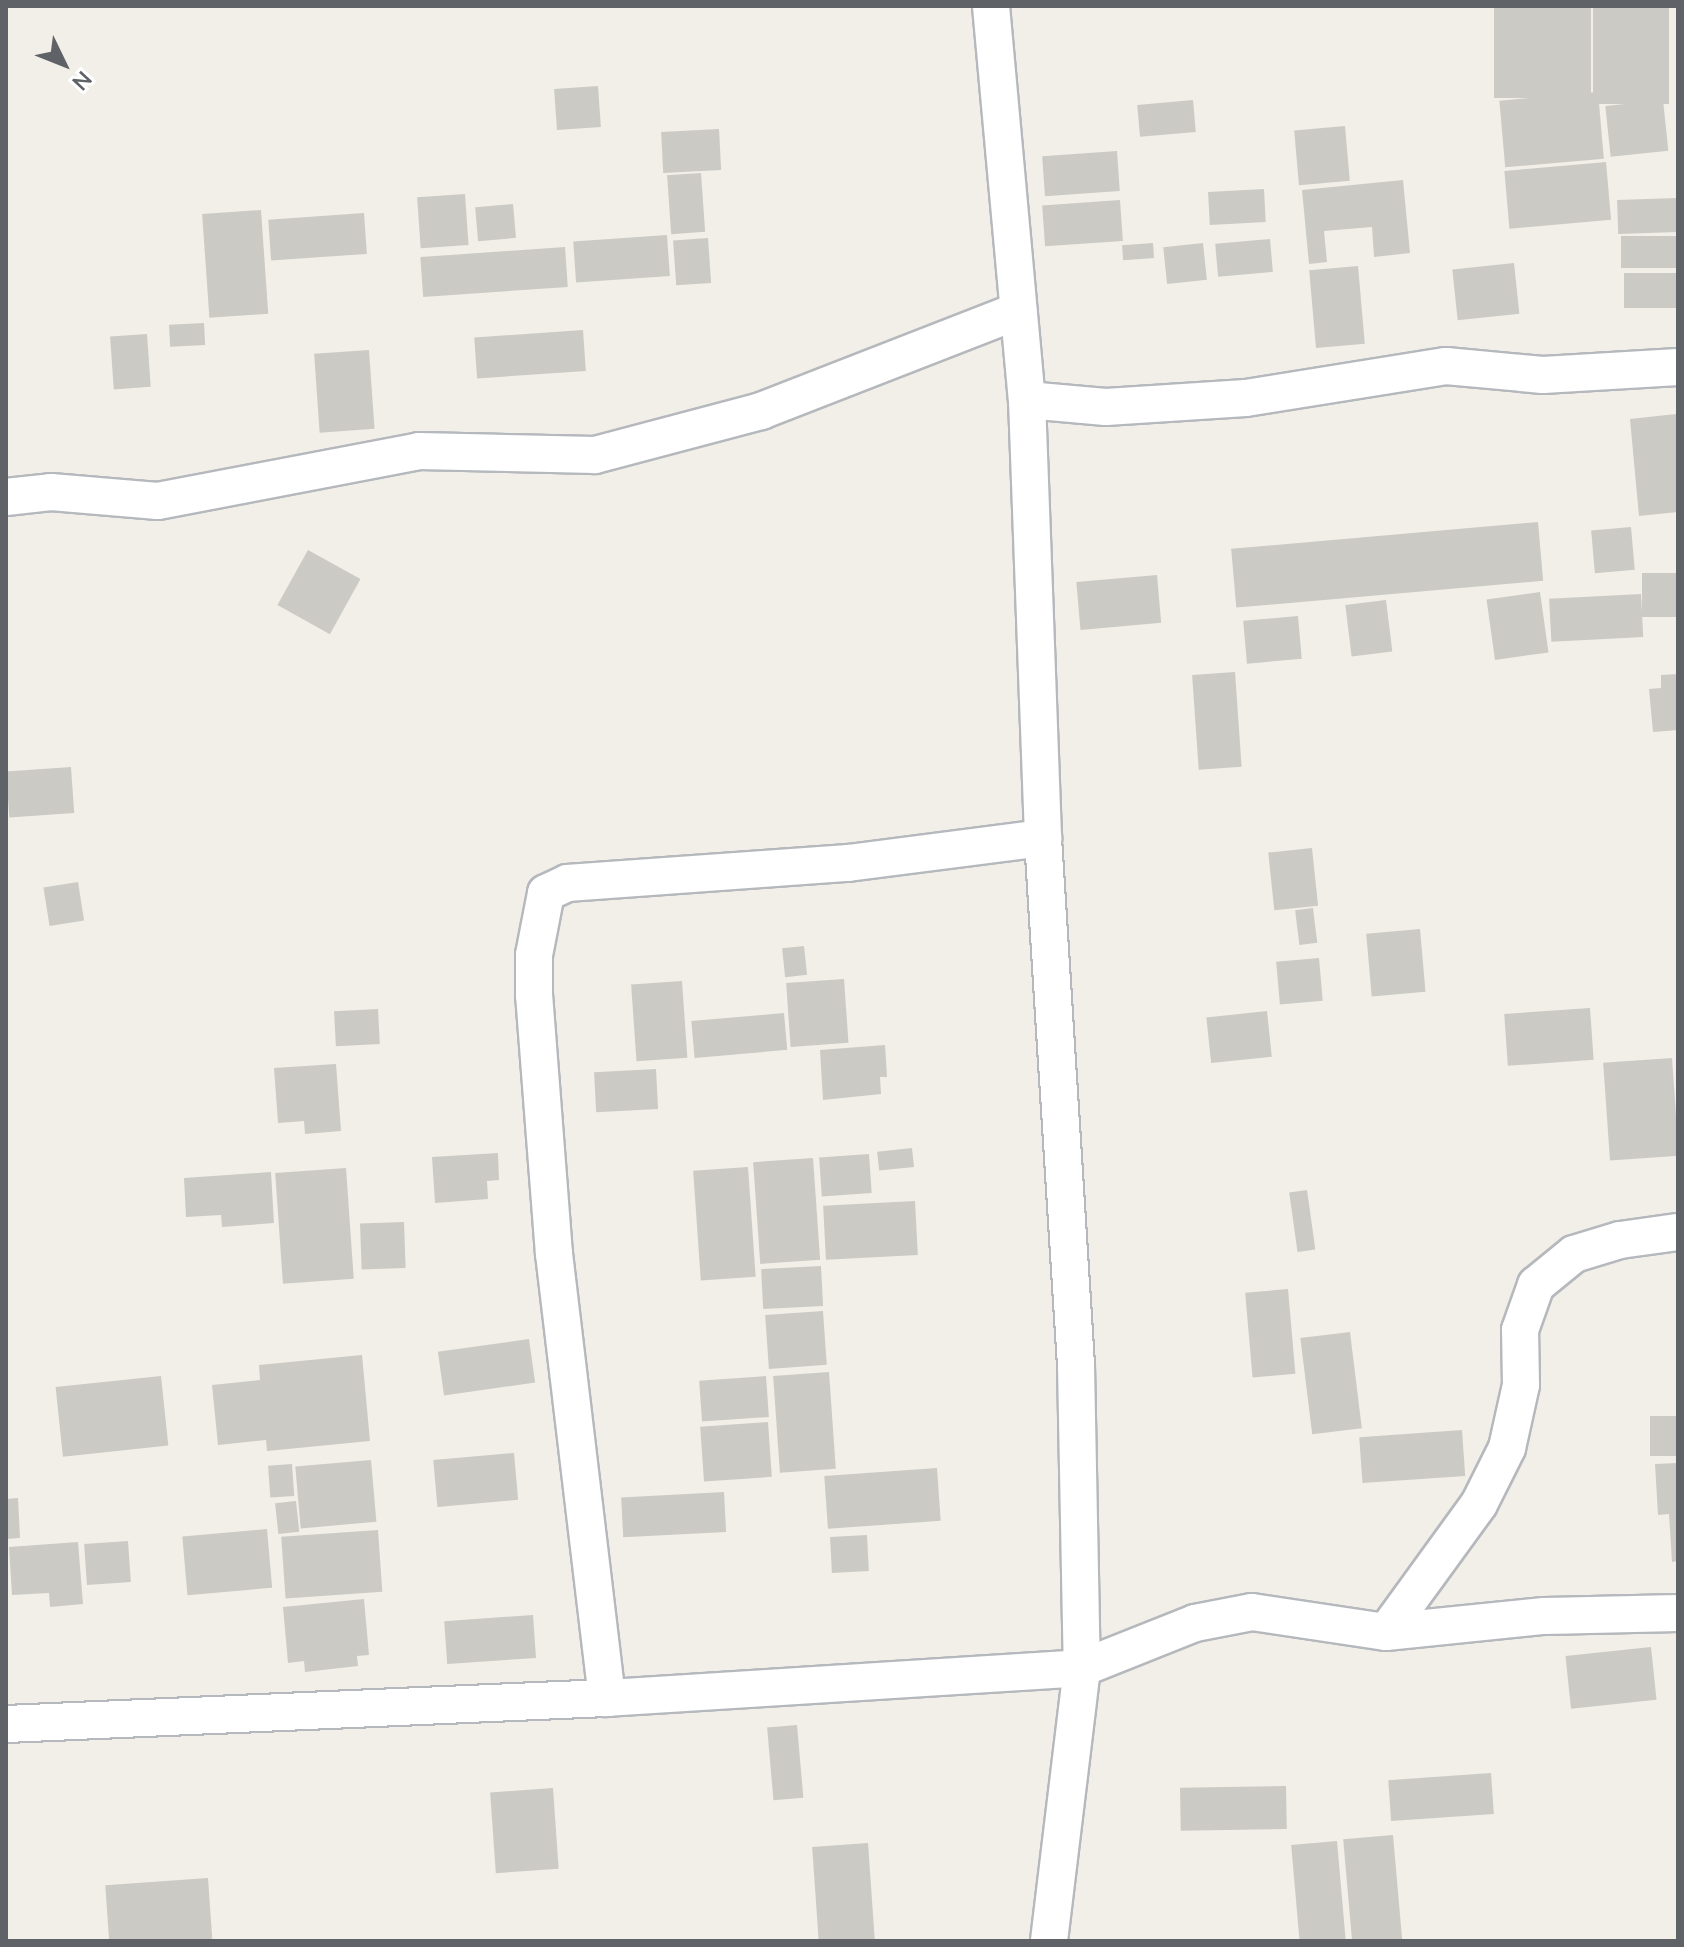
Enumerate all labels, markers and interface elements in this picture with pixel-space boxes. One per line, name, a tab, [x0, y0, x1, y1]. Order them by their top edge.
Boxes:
north arrow	[24, 24, 104, 104]
text: N	[65, 64, 98, 97]

